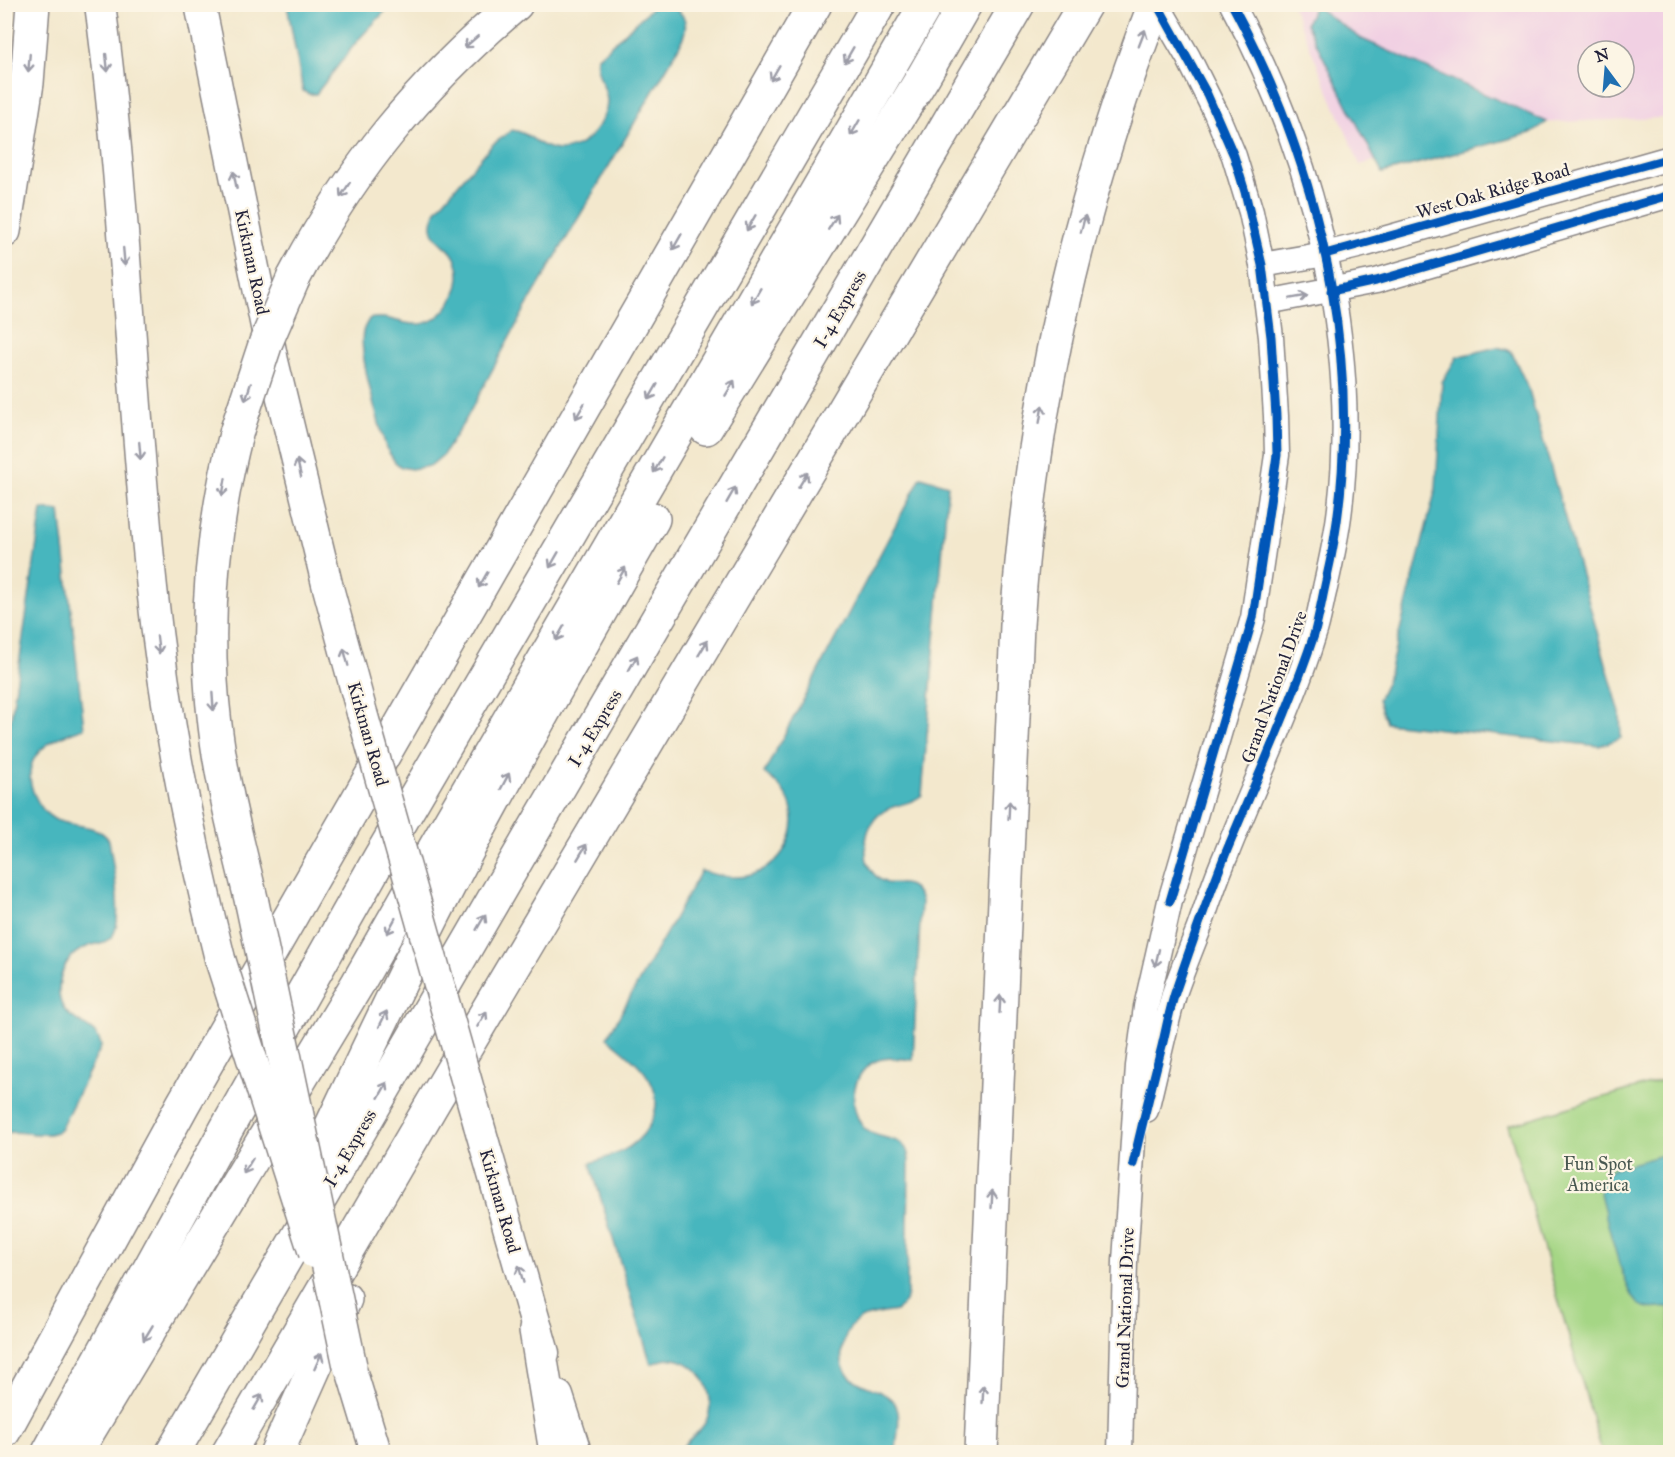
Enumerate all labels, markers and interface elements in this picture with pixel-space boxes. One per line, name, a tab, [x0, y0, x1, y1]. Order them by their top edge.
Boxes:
one-way arrow	[1137, 29, 1148, 48]
one-way arrow	[463, 36, 479, 49]
north arrow	[1576, 39, 1636, 99]
text: N	[1593, 44, 1612, 66]
one-way arrow	[843, 46, 855, 63]
one-way arrow	[23, 52, 34, 72]
one-way arrow	[102, 52, 113, 72]
one-way arrow	[769, 64, 781, 81]
one-way arrow	[848, 119, 860, 136]
street label: West Oak Ridge Road	[1414, 159, 1573, 224]
one-way arrow	[229, 171, 240, 190]
one-way arrow	[339, 182, 351, 198]
street label: Kirkman Road	[230, 207, 274, 317]
one-way arrow	[745, 214, 757, 231]
one-way arrow	[827, 214, 839, 231]
one-way arrow	[1078, 215, 1089, 234]
one-way arrow	[671, 233, 683, 250]
one-way arrow	[119, 246, 130, 266]
street label: I-4 Express	[809, 266, 871, 352]
one-way arrow	[750, 287, 762, 304]
one-way arrow	[1289, 291, 1308, 302]
one-way arrow	[724, 380, 736, 397]
one-way arrow	[242, 382, 253, 401]
one-way arrow	[646, 383, 658, 400]
one-way arrow	[574, 402, 586, 419]
one-way arrow	[1035, 405, 1046, 424]
one-way arrow	[134, 441, 145, 461]
one-way arrow	[652, 456, 664, 473]
one-way arrow	[292, 459, 304, 478]
one-way arrow	[797, 472, 809, 489]
one-way arrow	[218, 477, 229, 497]
one-way arrow	[726, 487, 738, 504]
one-way arrow	[548, 551, 560, 568]
one-way arrow	[615, 567, 627, 584]
one-way arrow	[476, 571, 488, 588]
street label: Grand National Drive	[1236, 608, 1312, 766]
one-way arrow	[554, 624, 566, 641]
one-way arrow	[153, 635, 164, 655]
one-way arrow	[698, 640, 710, 657]
one-way arrow	[340, 648, 352, 667]
one-way arrow	[627, 655, 639, 672]
street label: Kirkman Road	[343, 679, 393, 789]
street label: I-4 Express	[563, 685, 627, 771]
one-way arrow	[208, 692, 219, 712]
one-way arrow	[499, 773, 511, 790]
one-way arrow	[1004, 800, 1015, 820]
one-way arrow	[576, 844, 588, 861]
one-way arrow	[475, 914, 487, 931]
one-way arrow	[385, 917, 397, 934]
one-way arrow	[1151, 947, 1162, 967]
one-way arrow	[995, 995, 1006, 1015]
one-way arrow	[377, 1010, 389, 1028]
one-way arrow	[477, 1011, 489, 1028]
one-way arrow	[377, 1082, 389, 1099]
street label: I-4 Express	[319, 1105, 381, 1191]
street label: Kirkman Road	[475, 1146, 525, 1256]
park label: Fun Spot America	[1563, 1153, 1633, 1196]
one-way arrow	[242, 1157, 254, 1174]
one-way arrow	[986, 1190, 997, 1210]
street label: Grand National Drive	[1111, 1227, 1139, 1389]
one-way arrow	[514, 1264, 526, 1283]
one-way arrow	[142, 1324, 154, 1341]
one-way arrow	[313, 1352, 324, 1370]
one-way arrow	[978, 1385, 989, 1405]
one-way arrow	[253, 1394, 265, 1411]

